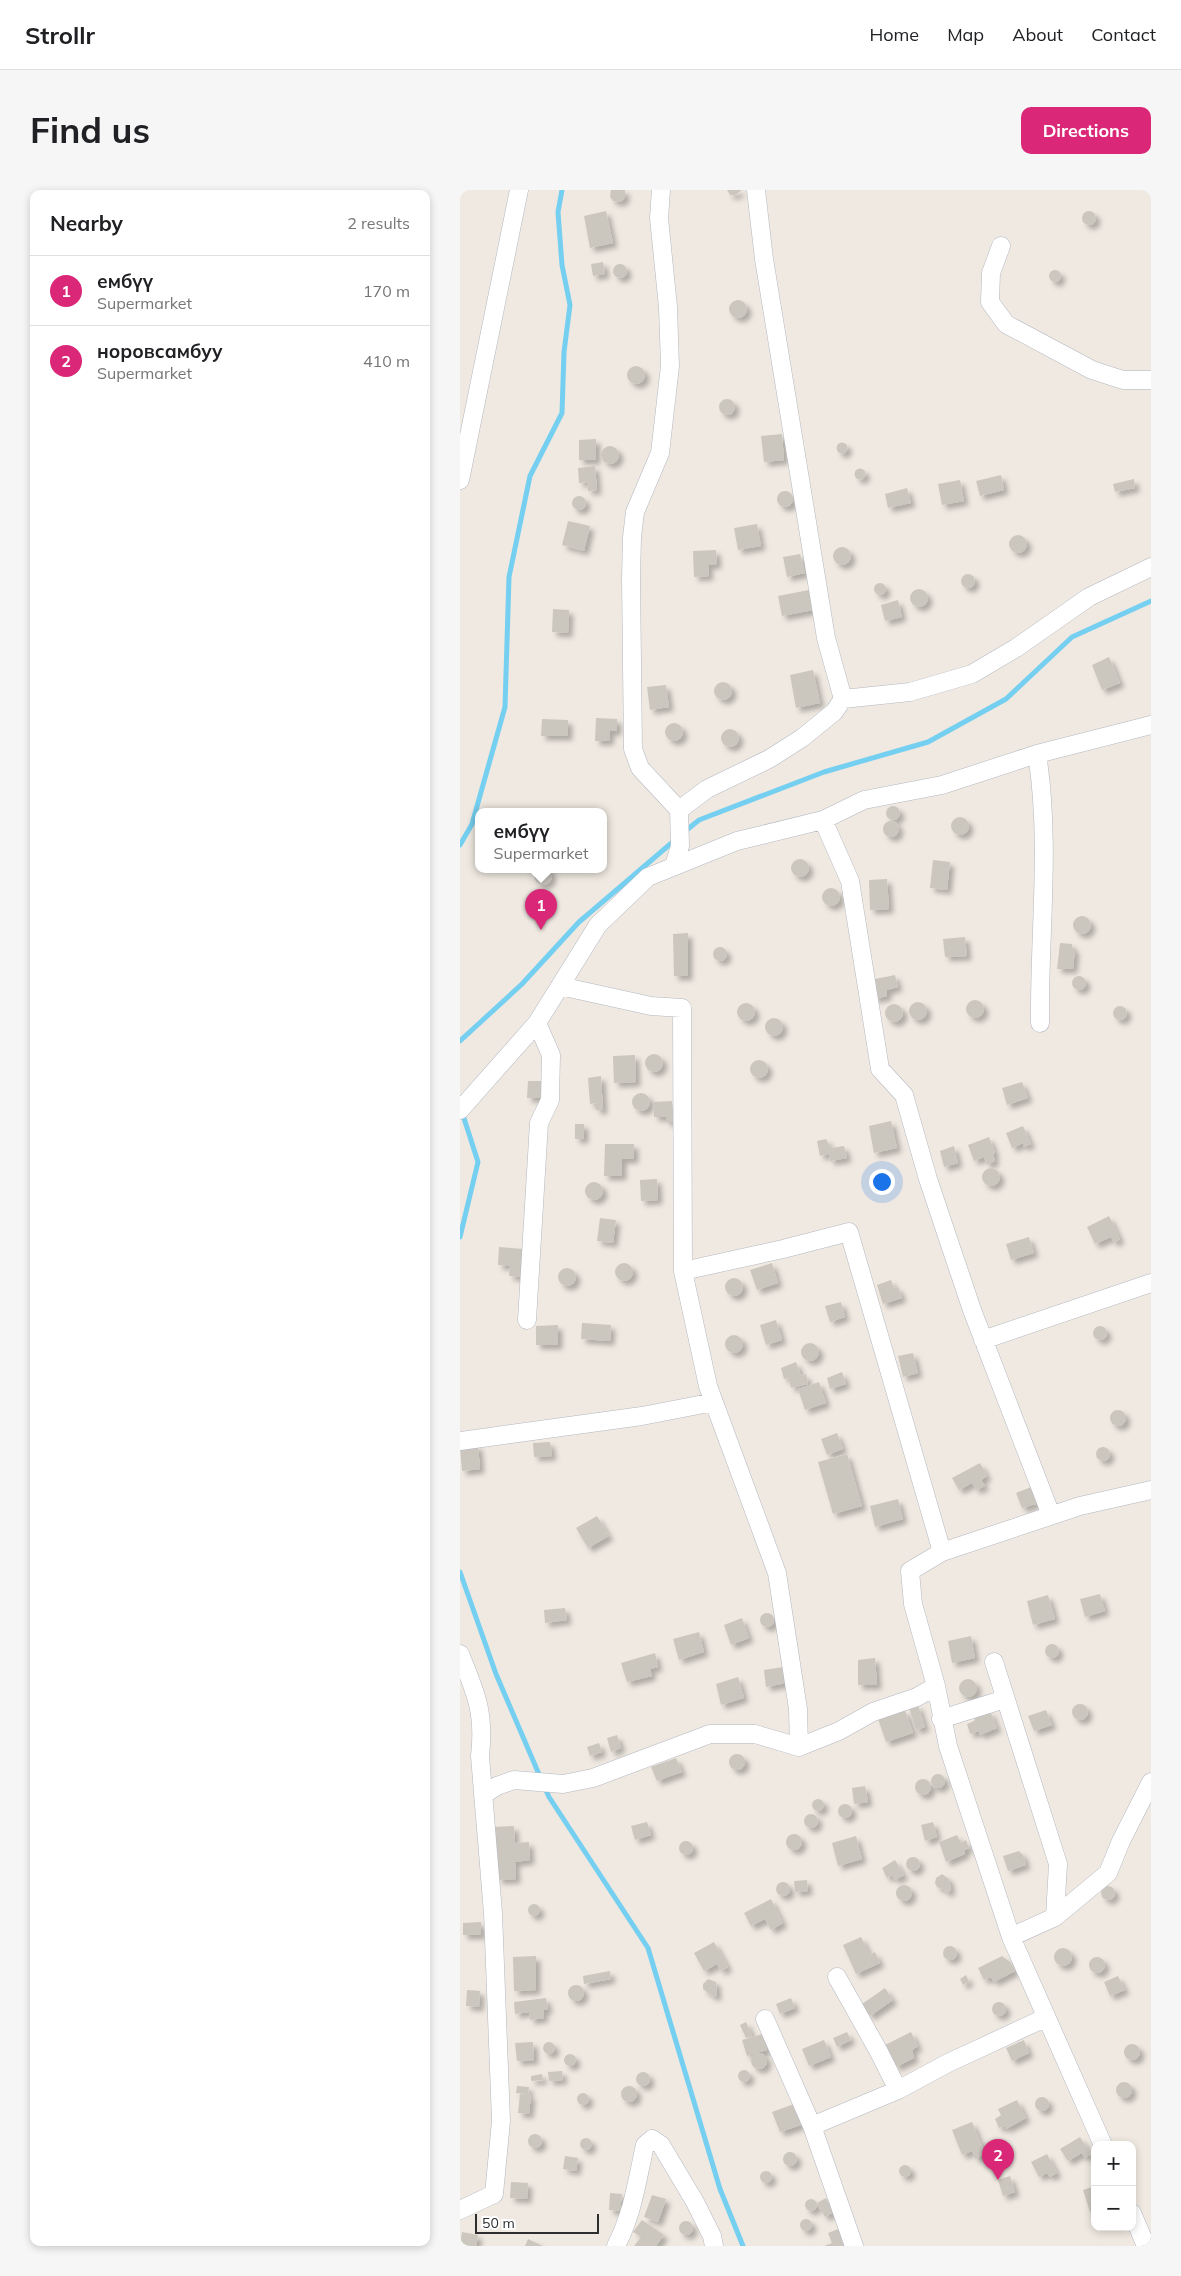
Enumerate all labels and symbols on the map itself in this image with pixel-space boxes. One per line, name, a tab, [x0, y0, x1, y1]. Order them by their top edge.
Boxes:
pin: 1	[525, 889, 557, 930]
your location	[869, 1169, 895, 1195]
pin: 2	[982, 2139, 1014, 2180]
scale bar	[475, 2211, 599, 2234]

